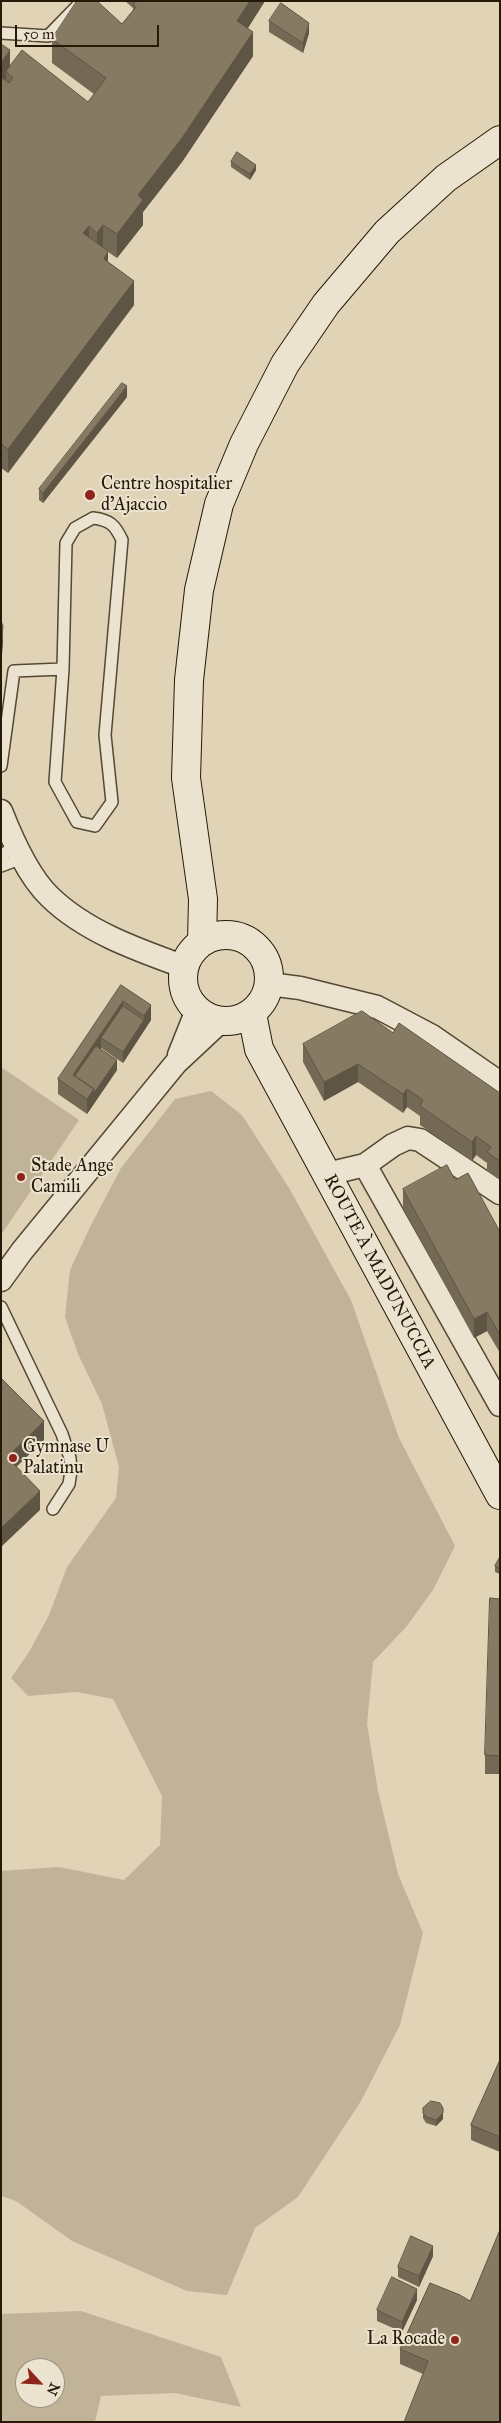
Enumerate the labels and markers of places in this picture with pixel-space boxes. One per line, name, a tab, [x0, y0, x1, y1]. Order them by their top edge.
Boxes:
place label: Centre hospitalier d'Ajaccio	[101, 474, 232, 516]
marker: Centre hospitalier d'Ajaccio	[83, 488, 97, 502]
place label: Stade Ange Camili	[31, 1156, 113, 1198]
marker: Stade Ange Camili	[15, 1171, 27, 1183]
place label: Gymnase U Palatinu	[23, 1437, 109, 1480]
marker: Gymnase U Palatinu	[7, 1452, 19, 1464]
place label: La Rocade	[367, 2329, 445, 2351]
marker: La Rocade	[449, 2334, 461, 2346]

